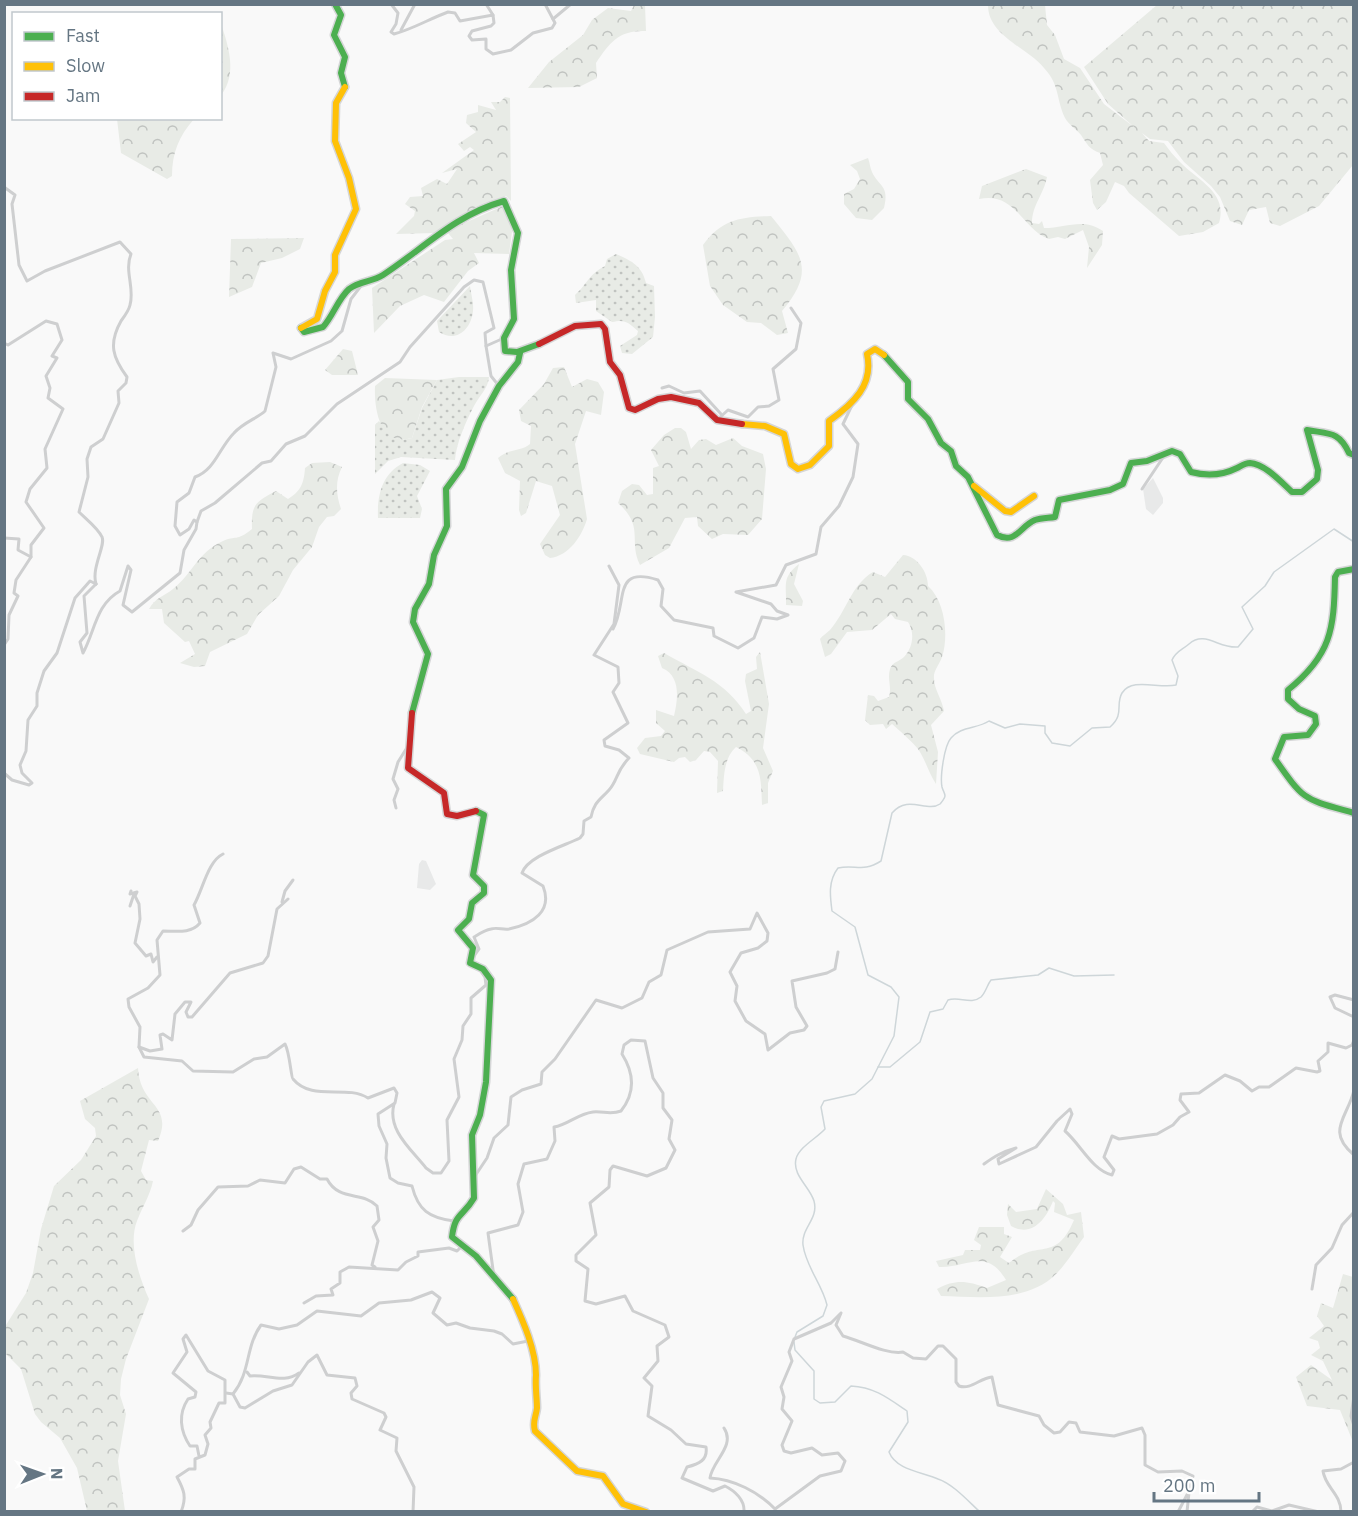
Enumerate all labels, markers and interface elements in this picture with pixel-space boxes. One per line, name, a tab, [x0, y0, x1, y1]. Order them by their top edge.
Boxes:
legend	[12, 12, 222, 120]
text: Fast	[66, 24, 100, 47]
text: Slow	[66, 54, 105, 77]
text: Jam	[66, 84, 101, 107]
north arrow	[12, 1444, 72, 1504]
scale bar	[1154, 1465, 1259, 1503]
text: N	[47, 1468, 67, 1480]
text: 200 m	[1163, 1474, 1215, 1497]

